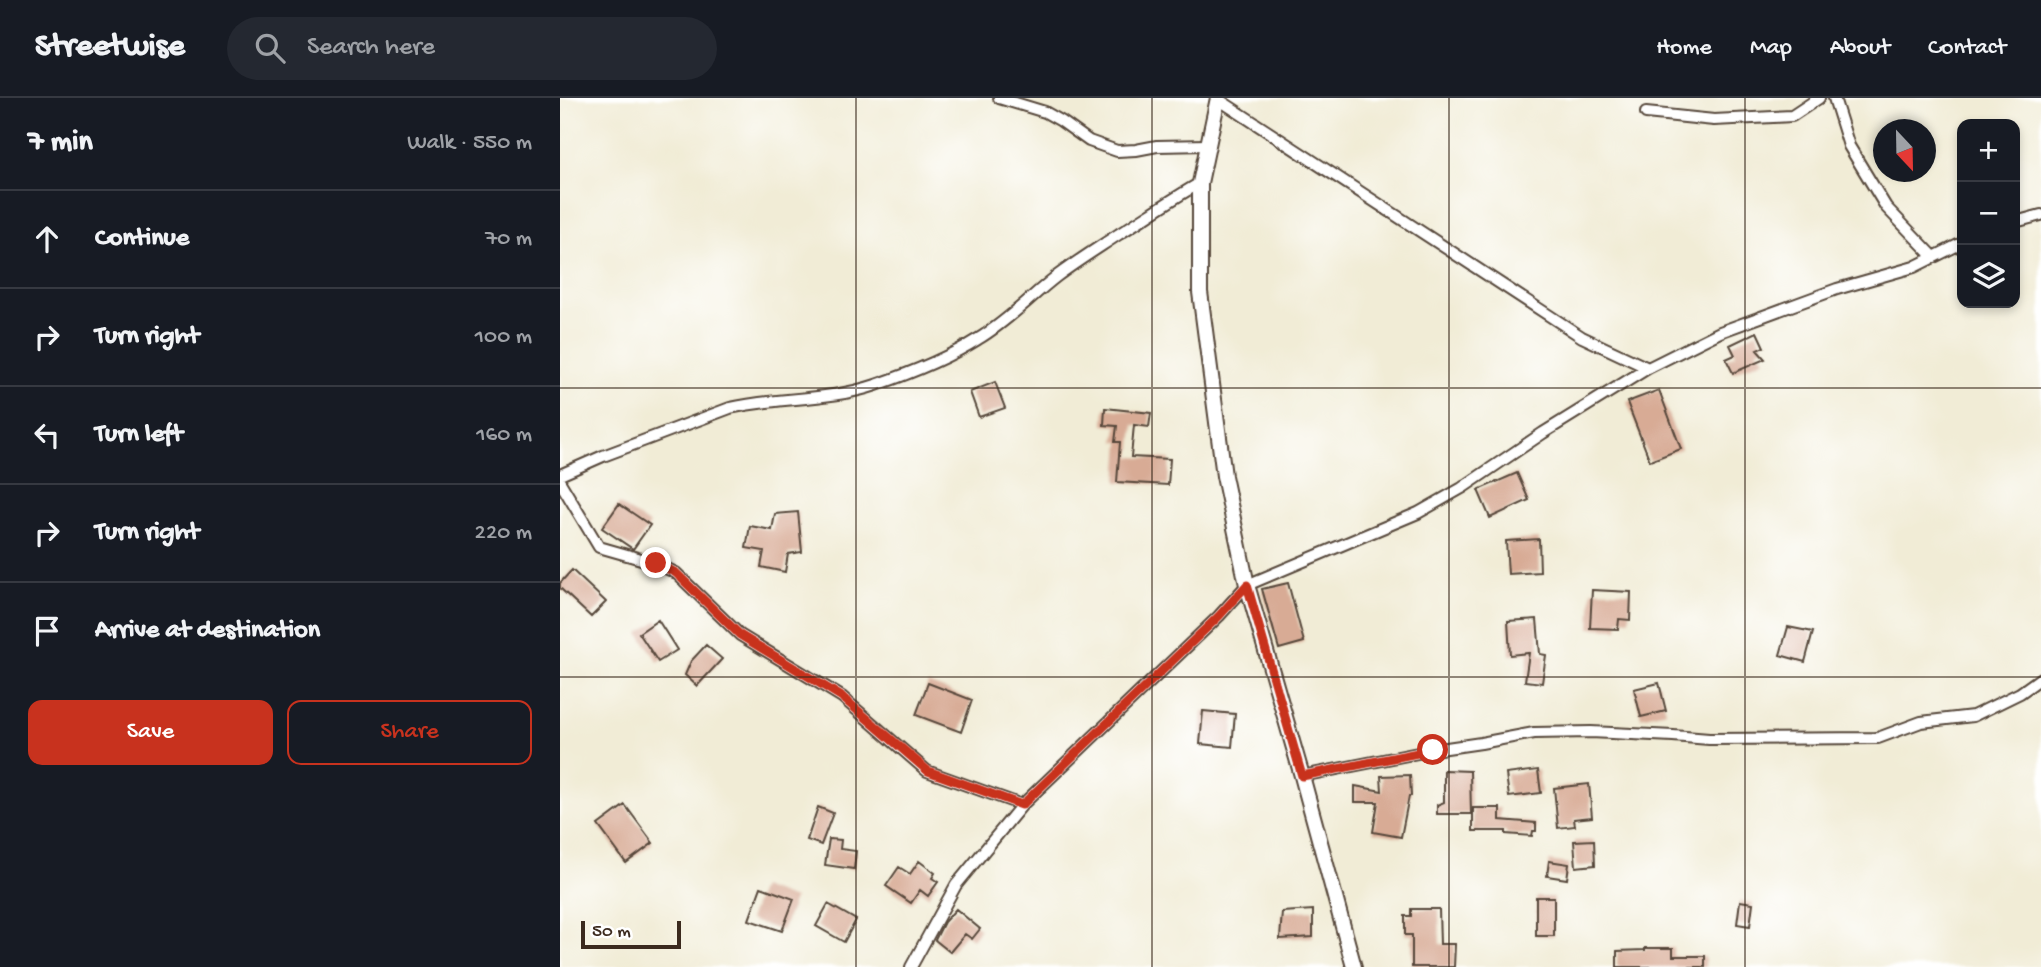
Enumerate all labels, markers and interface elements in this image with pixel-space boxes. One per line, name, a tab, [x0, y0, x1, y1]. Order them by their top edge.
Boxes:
search box	[227, 17, 717, 80]
text: Streetwise	[35, 29, 185, 67]
icon: search	[251, 29, 289, 67]
text: Search here	[307, 33, 435, 64]
text: Home	[1656, 34, 1712, 63]
text: Map	[1750, 34, 1792, 63]
text: About	[1830, 34, 1890, 63]
text: Contact	[1928, 34, 2006, 63]
north arrow	[1873, 119, 1936, 182]
map controls	[1957, 119, 2020, 308]
button: +	[1957, 119, 2020, 182]
text: 7 min	[28, 126, 93, 161]
text: Walk · 550 m	[407, 130, 532, 157]
button: −	[1957, 182, 2020, 245]
icon: ahead	[28, 220, 66, 258]
text: Continue	[95, 224, 189, 255]
text: 70 m	[485, 226, 532, 253]
button: layers	[1957, 245, 2020, 308]
icon: right	[28, 318, 66, 356]
text: Turn right	[95, 322, 199, 353]
text: 100 m	[475, 324, 532, 351]
icon: left	[28, 416, 66, 454]
text: Turn left	[95, 420, 183, 451]
text: 160 m	[476, 422, 532, 449]
icon: right	[28, 514, 66, 552]
text: Turn right	[95, 518, 199, 549]
text: 220 m	[475, 520, 532, 547]
route end	[640, 547, 671, 578]
icon: arrive	[28, 612, 66, 650]
text: Arrive at destination	[95, 616, 320, 647]
button: Save	[28, 700, 273, 765]
button: Share	[287, 700, 532, 765]
route start	[1417, 734, 1448, 765]
scale bar	[581, 918, 681, 950]
text: 50 m	[592, 921, 631, 944]

